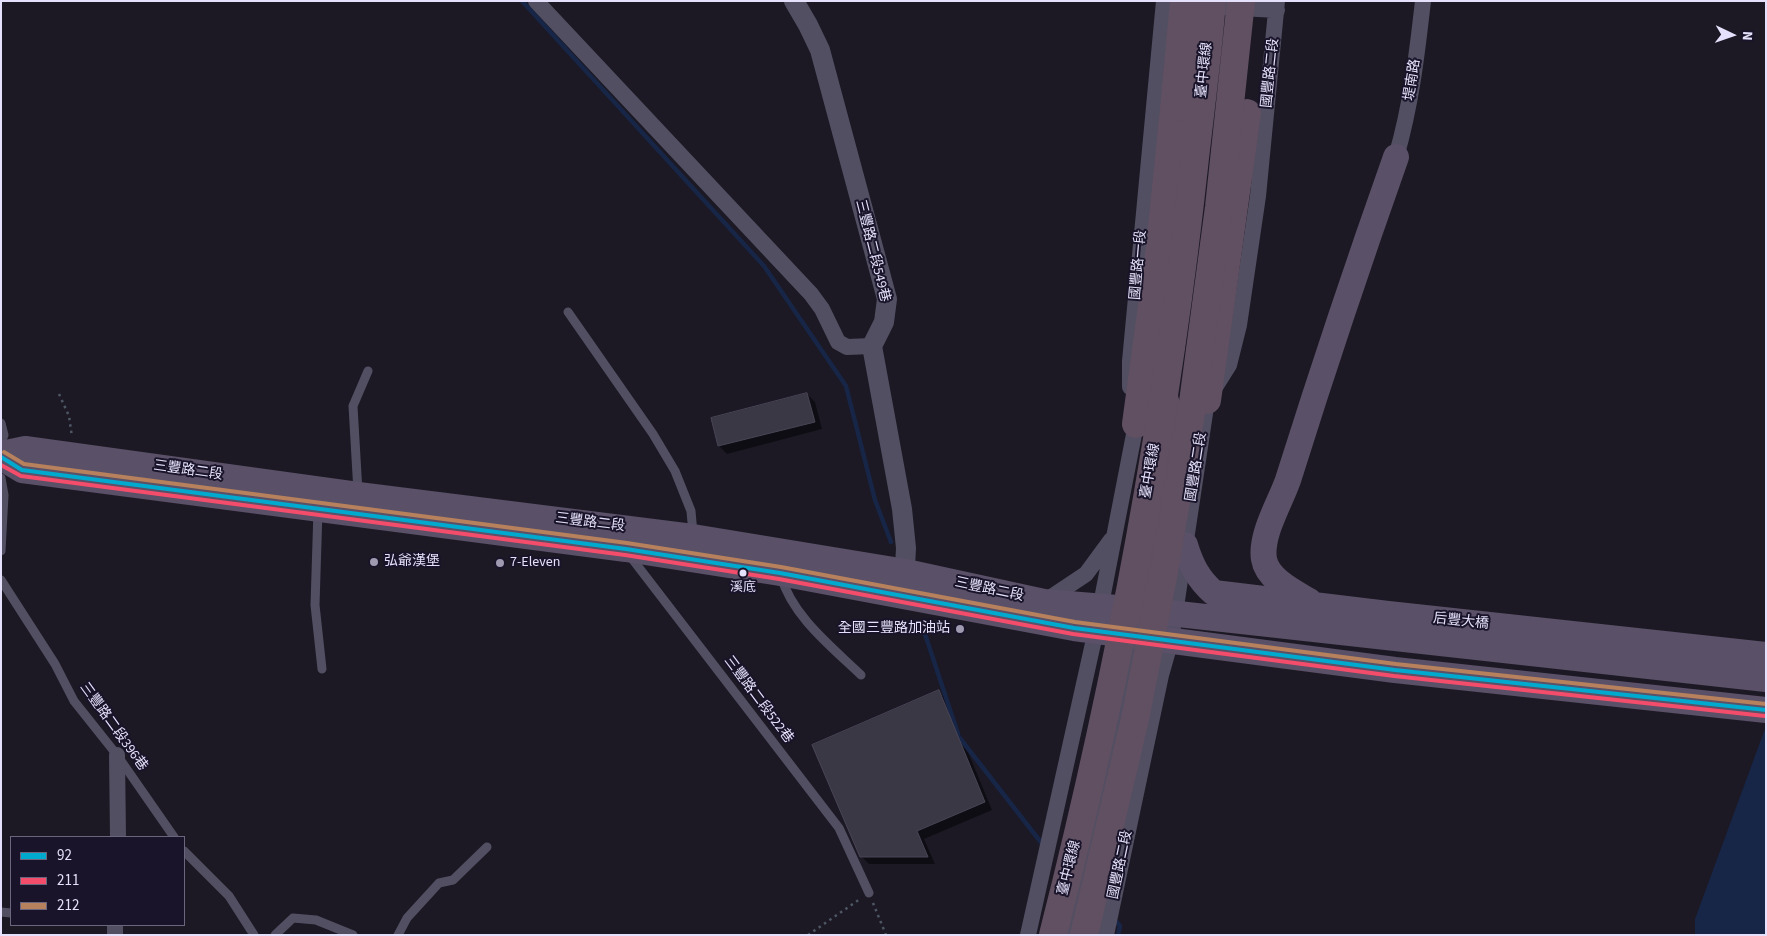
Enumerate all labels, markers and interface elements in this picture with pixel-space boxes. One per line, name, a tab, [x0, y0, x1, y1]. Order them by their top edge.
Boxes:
north arrow	[1707, 10, 1757, 60]
text: N	[1737, 31, 1757, 41]
street label: 國豐路二段	[1259, 37, 1283, 109]
street label: 臺中環線	[1194, 41, 1216, 99]
street label: 堤南路	[1401, 58, 1425, 102]
street label: 三豐路二段549巷	[851, 198, 893, 304]
street label: 國豐路一段	[1128, 229, 1150, 301]
street label: 國豐路二段	[1183, 431, 1211, 503]
street label: 臺中環線	[1138, 442, 1164, 500]
street label: 三豐路二段	[152, 458, 224, 484]
street label: 三豐路二段	[554, 510, 626, 536]
place label: 弘爺漢堡	[384, 554, 440, 570]
place label: 7-Eleven	[510, 555, 560, 571]
marker: 弘爺漢堡	[368, 556, 380, 568]
marker: 7-Eleven	[494, 557, 506, 569]
marker: 溪底	[738, 568, 748, 578]
street label: 三豐路二段	[953, 575, 1025, 605]
place label: 溪底	[730, 580, 756, 596]
street label: 后豐大橋	[1432, 611, 1490, 633]
place label: 全國三豐路加油站	[838, 621, 950, 637]
marker: 全國三豐路加油站	[954, 623, 966, 635]
street label: 三豐路二段522巷	[720, 653, 796, 747]
street label: 三豐路二段396巷	[75, 680, 151, 774]
street label: 國豐路二段	[1106, 829, 1136, 901]
legend	[10, 836, 185, 926]
street label: 臺中環線	[1055, 839, 1085, 897]
text: 92	[57, 845, 72, 866]
text: 211	[57, 870, 79, 891]
text: 212	[57, 895, 79, 916]

